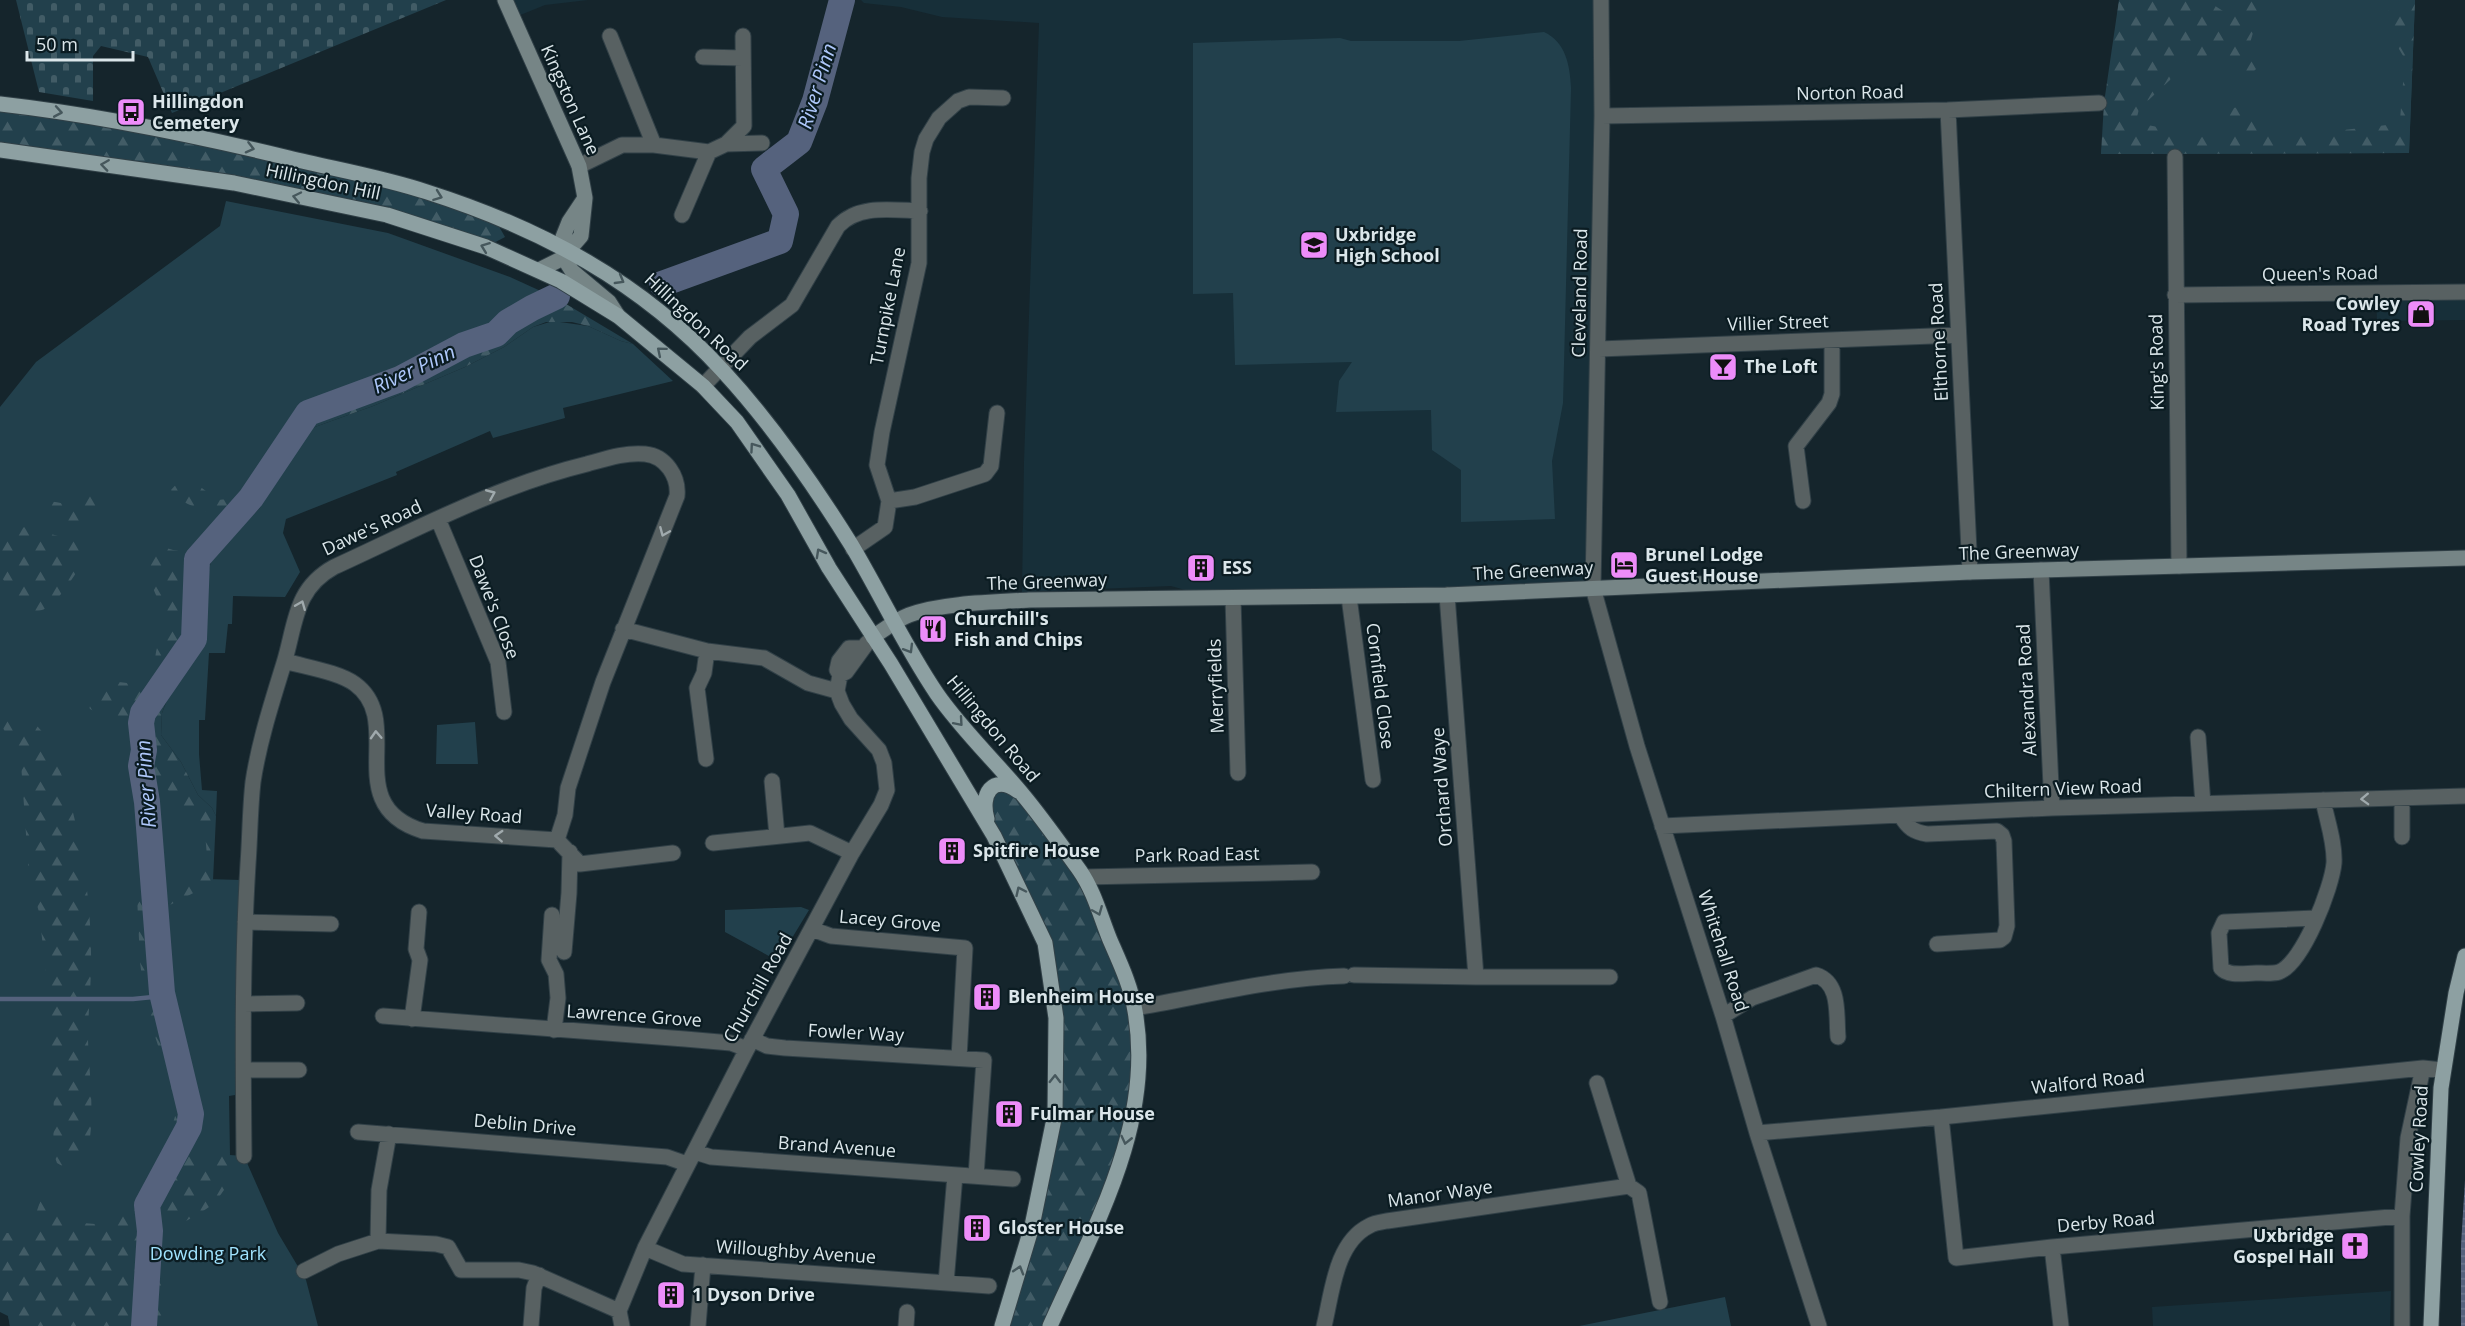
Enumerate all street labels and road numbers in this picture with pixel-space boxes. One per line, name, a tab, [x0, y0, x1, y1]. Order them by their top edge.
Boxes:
street label: Kingston Lane	[536, 41, 606, 159]
street label: Norton Road	[1796, 79, 1904, 105]
street label: Hillingdon Hill	[264, 157, 383, 205]
street label: Cleveland Road	[1566, 228, 1592, 358]
street label: Turnpike Lane	[864, 245, 910, 367]
street label: Queen's Road	[2262, 260, 2378, 286]
street label: Hillingdon Road	[640, 267, 753, 375]
street label: Elthorne Road	[1923, 282, 1953, 402]
street label: Villier Street	[1727, 308, 1829, 336]
street label: King's Road	[2143, 314, 2169, 410]
street label: Dawe's Road	[318, 494, 425, 561]
street label: The Greenway	[1958, 537, 2081, 565]
street label: Dawe's Close	[464, 551, 526, 662]
street label: The Greenway	[1472, 555, 1595, 585]
street label: The Greenway	[986, 567, 1109, 595]
street label: Cornfield Close	[1361, 621, 1401, 750]
street label: Alexandra Road	[2011, 623, 2041, 757]
street label: Merryfields	[1201, 638, 1229, 734]
street label: Hillingdon Road	[942, 670, 1046, 787]
street label: Orchard Waye	[1425, 726, 1457, 848]
street label: Chiltern View Road	[1984, 773, 2142, 803]
street label: Valley Road	[425, 798, 523, 828]
street label: Park Road East	[1134, 841, 1260, 867]
street label: Whitehall Road	[1693, 887, 1755, 1015]
street label: Lacey Grove	[838, 904, 942, 936]
street label: Churchill Road	[717, 928, 797, 1047]
street label: Lawrence Grove	[566, 998, 703, 1032]
street label: Fowler Way	[807, 1017, 906, 1047]
street label: Walford Road	[2030, 1063, 2146, 1099]
street label: Cowley Road	[2403, 1085, 2433, 1193]
street label: Deblin Drive	[473, 1108, 577, 1140]
street label: Brand Avenue	[777, 1130, 897, 1162]
street label: Manor Waye	[1386, 1174, 1494, 1212]
street label: Derby Road	[2056, 1205, 2156, 1237]
street label: Willoughby Avenue	[715, 1233, 877, 1269]

